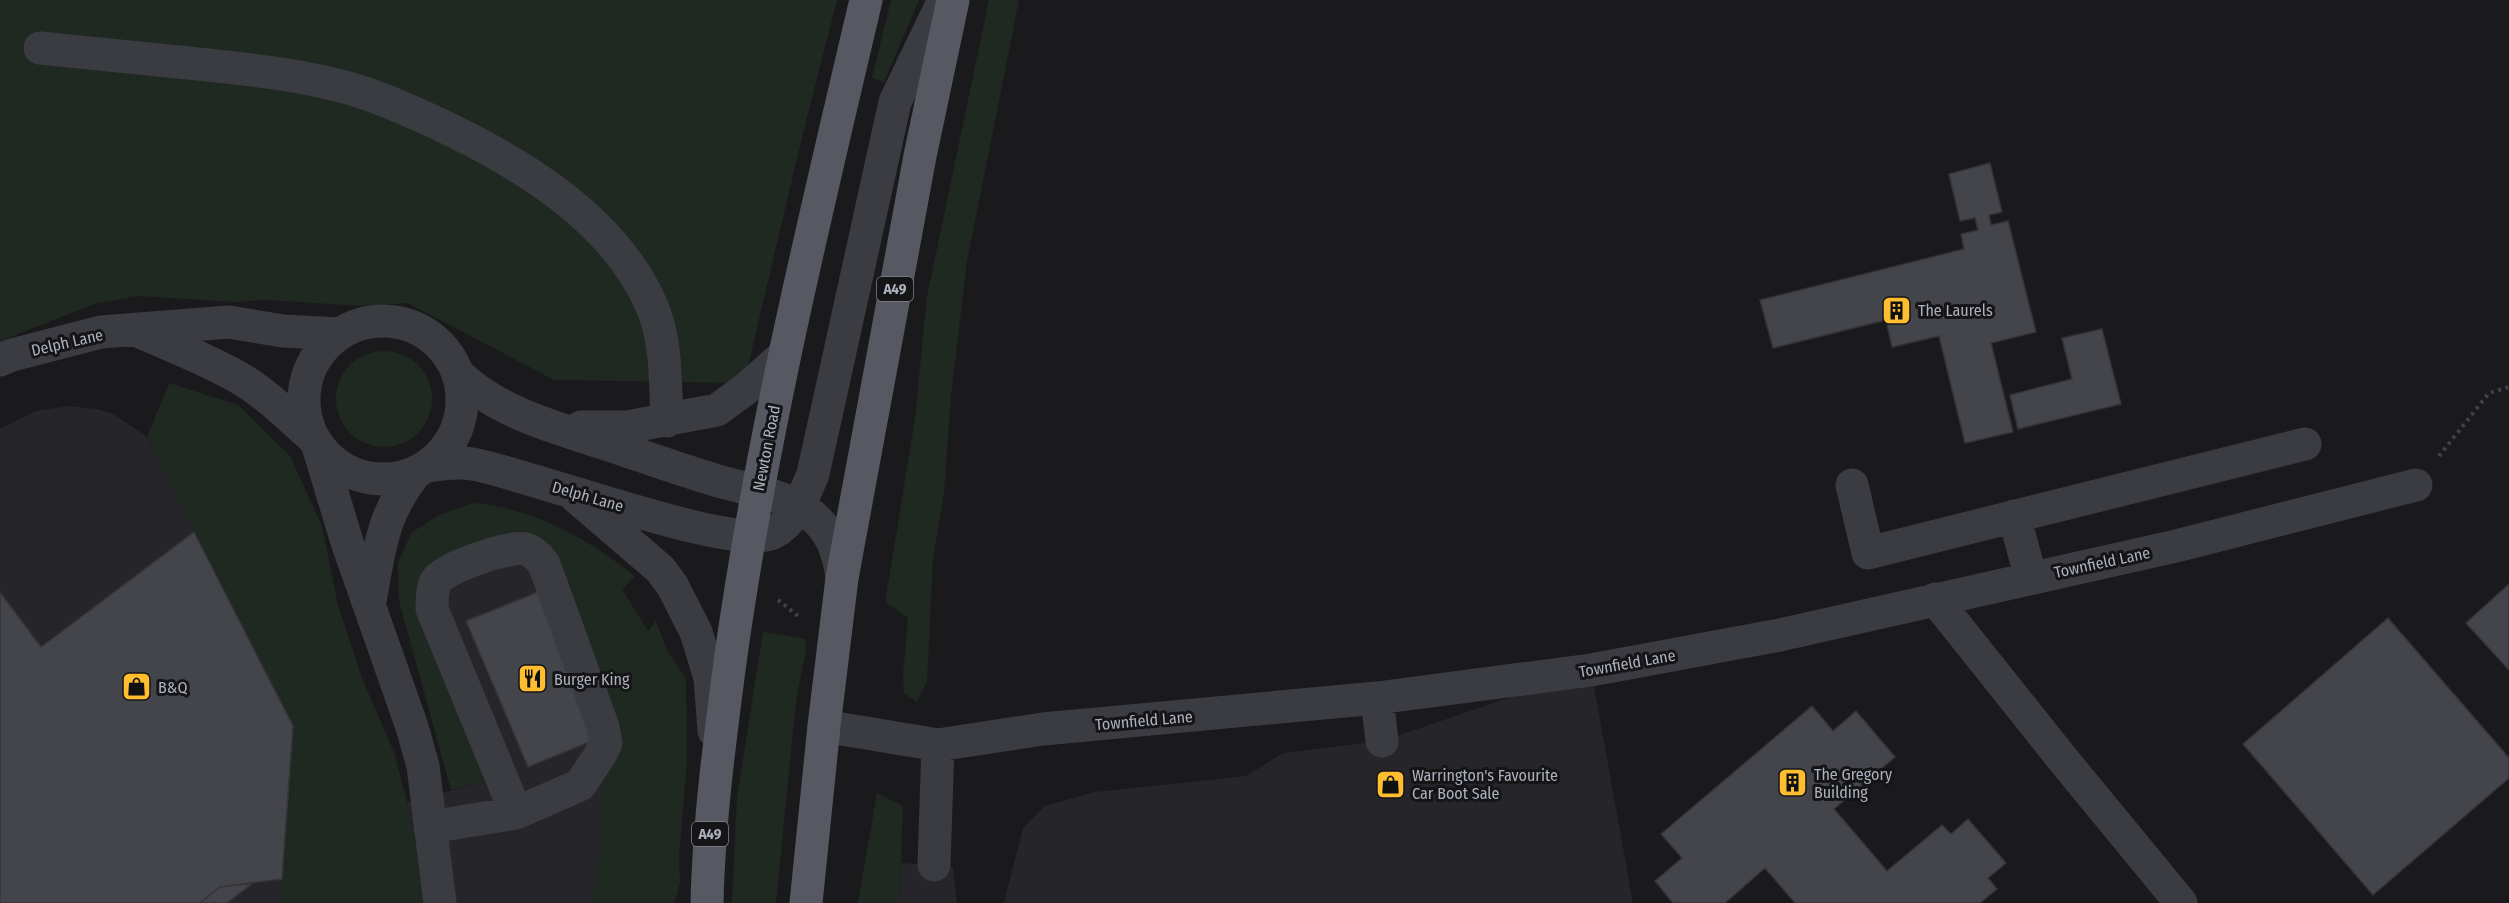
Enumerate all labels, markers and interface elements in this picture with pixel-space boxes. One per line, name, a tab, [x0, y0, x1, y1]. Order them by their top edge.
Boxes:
road number: A49	[877, 277, 913, 301]
building icon: The Laurels	[1881, 294, 1913, 326]
place label: The Laurels	[1918, 301, 1993, 320]
street label: Delph Lane	[29, 325, 105, 360]
street label: Newton Road	[749, 404, 784, 493]
street label: Delph Lane	[550, 477, 626, 516]
street label: Townfield Lane	[2052, 543, 2152, 582]
street label: Townfield Lane	[1577, 646, 1677, 681]
restaurant icon: Burger King	[517, 663, 549, 695]
place label: Burger King	[554, 670, 630, 689]
shop icon: B&Q	[121, 671, 153, 703]
place label: B&Q	[158, 678, 187, 697]
street label: Townfield Lane	[1095, 707, 1194, 734]
place label: The Gregory Building	[1814, 765, 1893, 802]
place label: Warrington's Favourite Car Boot Sale	[1412, 766, 1558, 803]
building icon: The Gregory Building	[1777, 767, 1809, 799]
shop icon: Warrington's Favourite Car Boot Sale	[1375, 768, 1407, 800]
road number: A49	[692, 822, 728, 846]

